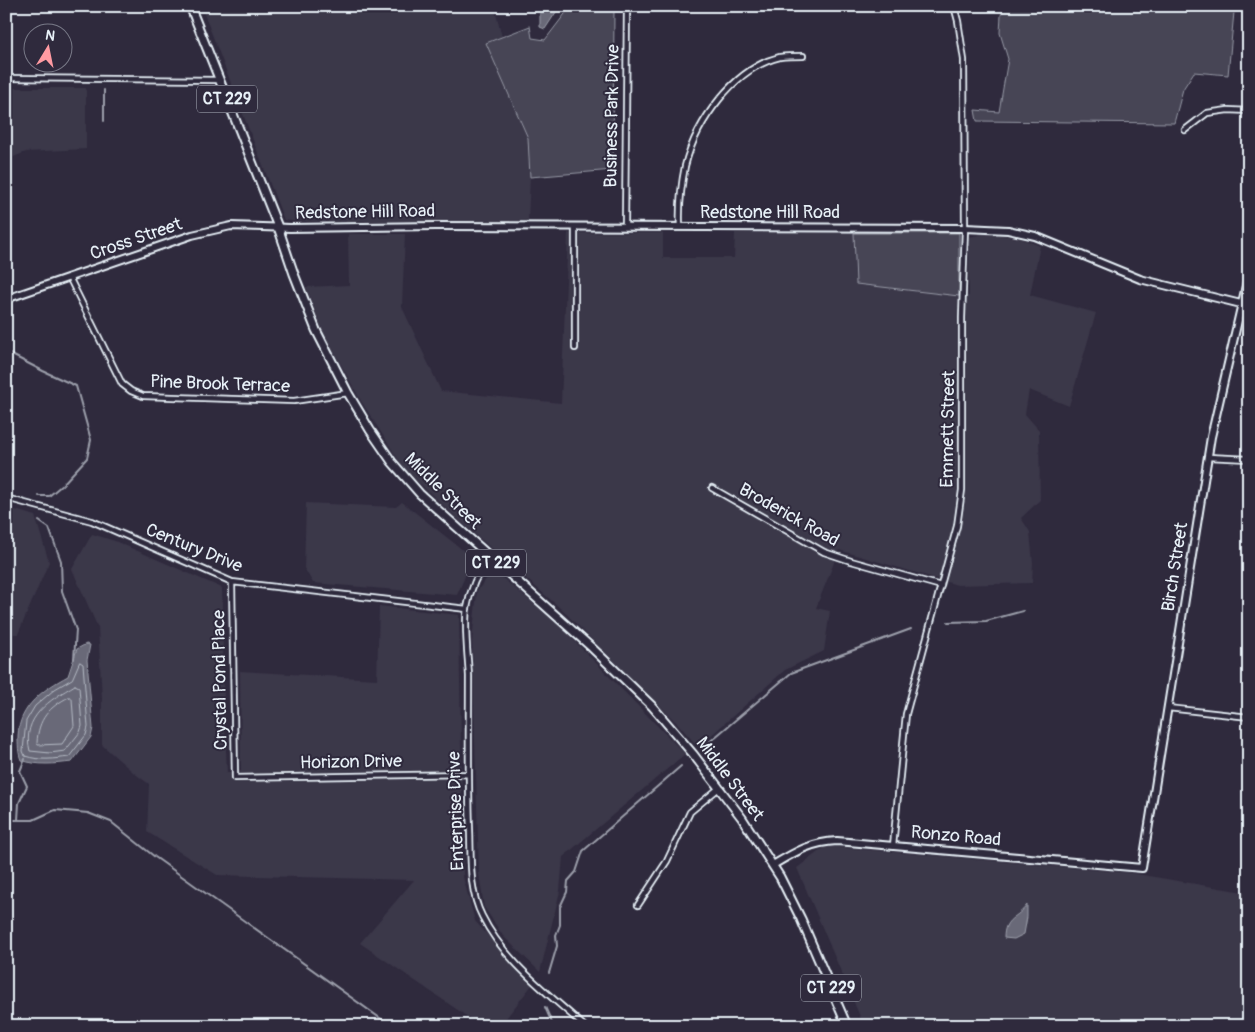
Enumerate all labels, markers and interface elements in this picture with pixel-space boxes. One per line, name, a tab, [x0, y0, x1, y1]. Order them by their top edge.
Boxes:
north arrow	[22, 22, 72, 72]
text: N	[44, 26, 56, 45]
street label: Business Park Drive	[599, 44, 625, 188]
road number: CT 229	[197, 86, 257, 112]
street label: Redstone Hill Road	[295, 199, 435, 225]
street label: Redstone Hill Road	[700, 201, 840, 224]
street label: Cross Street	[87, 212, 186, 265]
street label: Emmett Street	[935, 369, 961, 488]
street label: Pine Brook Terrace	[150, 370, 290, 398]
street label: Middle Street	[400, 448, 487, 535]
street label: Broderick Road	[735, 478, 843, 552]
street label: Century Drive	[142, 518, 246, 578]
street label: Birch Street	[1157, 520, 1194, 613]
road number: CT 229	[466, 550, 526, 576]
street label: Crystal Pond Place	[207, 610, 233, 750]
street label: Middle Street	[691, 732, 770, 826]
street label: Horizon Drive	[300, 750, 402, 774]
street label: Enterprise Drive	[442, 751, 470, 871]
street label: Ronzo Road	[910, 821, 1002, 851]
road number: CT 229	[801, 974, 861, 1001]

